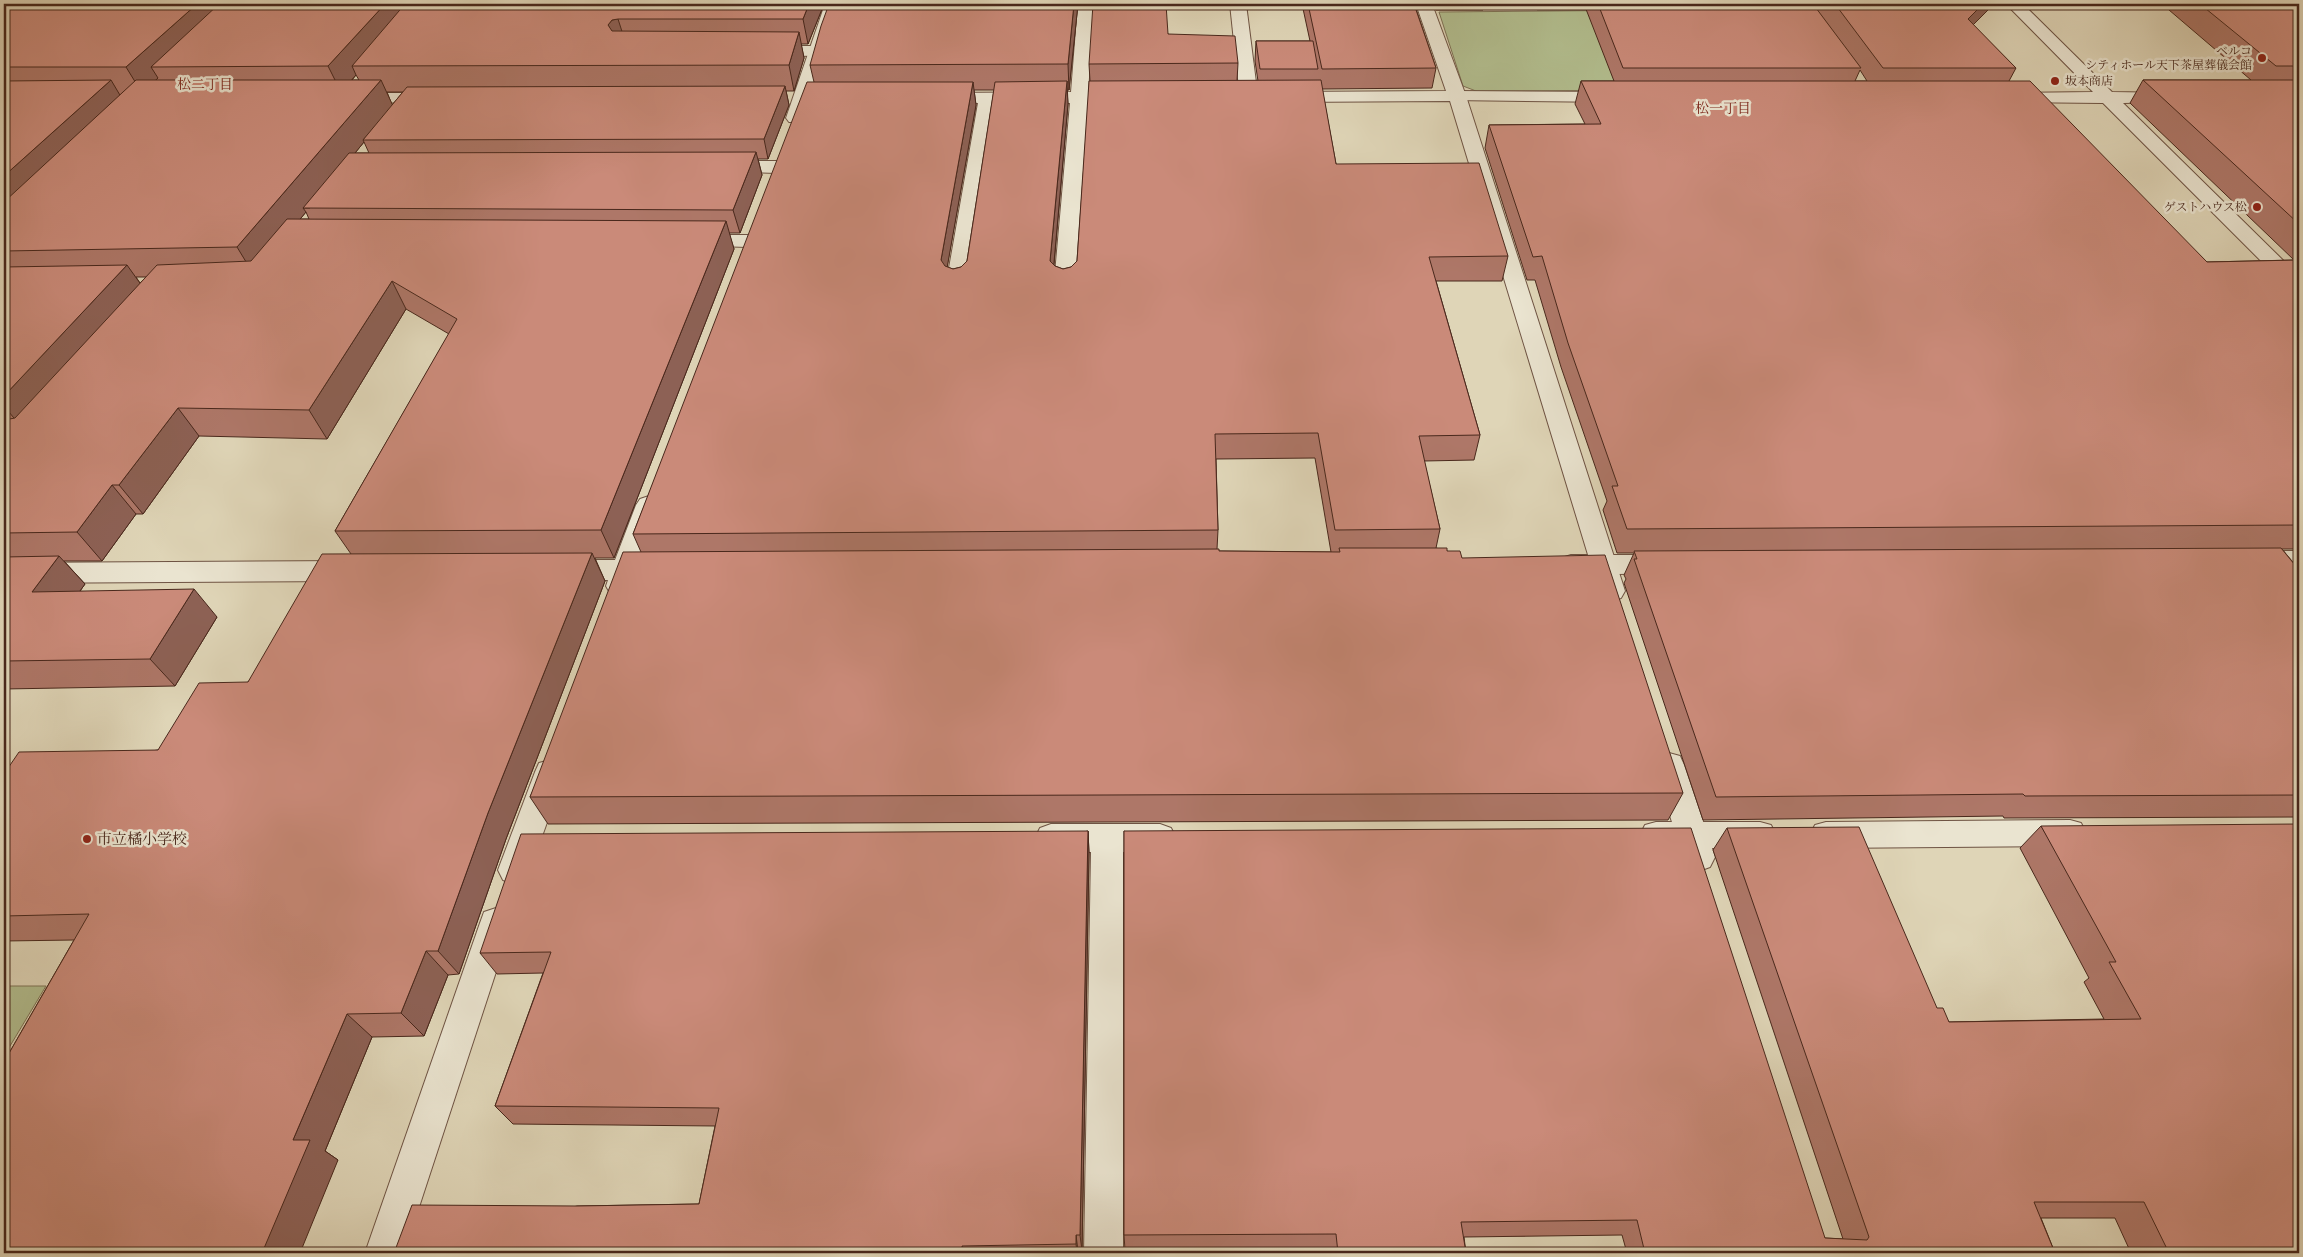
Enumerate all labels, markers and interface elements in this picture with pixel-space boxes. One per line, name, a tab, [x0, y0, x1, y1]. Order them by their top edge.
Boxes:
place label: ベルコ シティホール天下茶屋葬儀会館	[2085, 44, 2252, 72]
marker: ベルコ シティホール天下茶屋葬儀会館	[2256, 52, 2268, 64]
place label: 坂本商店	[2065, 74, 2113, 88]
marker: 坂本商店	[2049, 75, 2061, 87]
district label: 松二丁目	[177, 76, 233, 93]
district label: 松一丁目	[1695, 100, 1751, 117]
place label: ゲストハウス松	[2164, 200, 2247, 214]
marker: ゲストハウス松	[2251, 201, 2263, 213]
place label: 市立橘小学校	[97, 830, 187, 848]
marker: 市立橘小学校	[81, 833, 93, 845]

